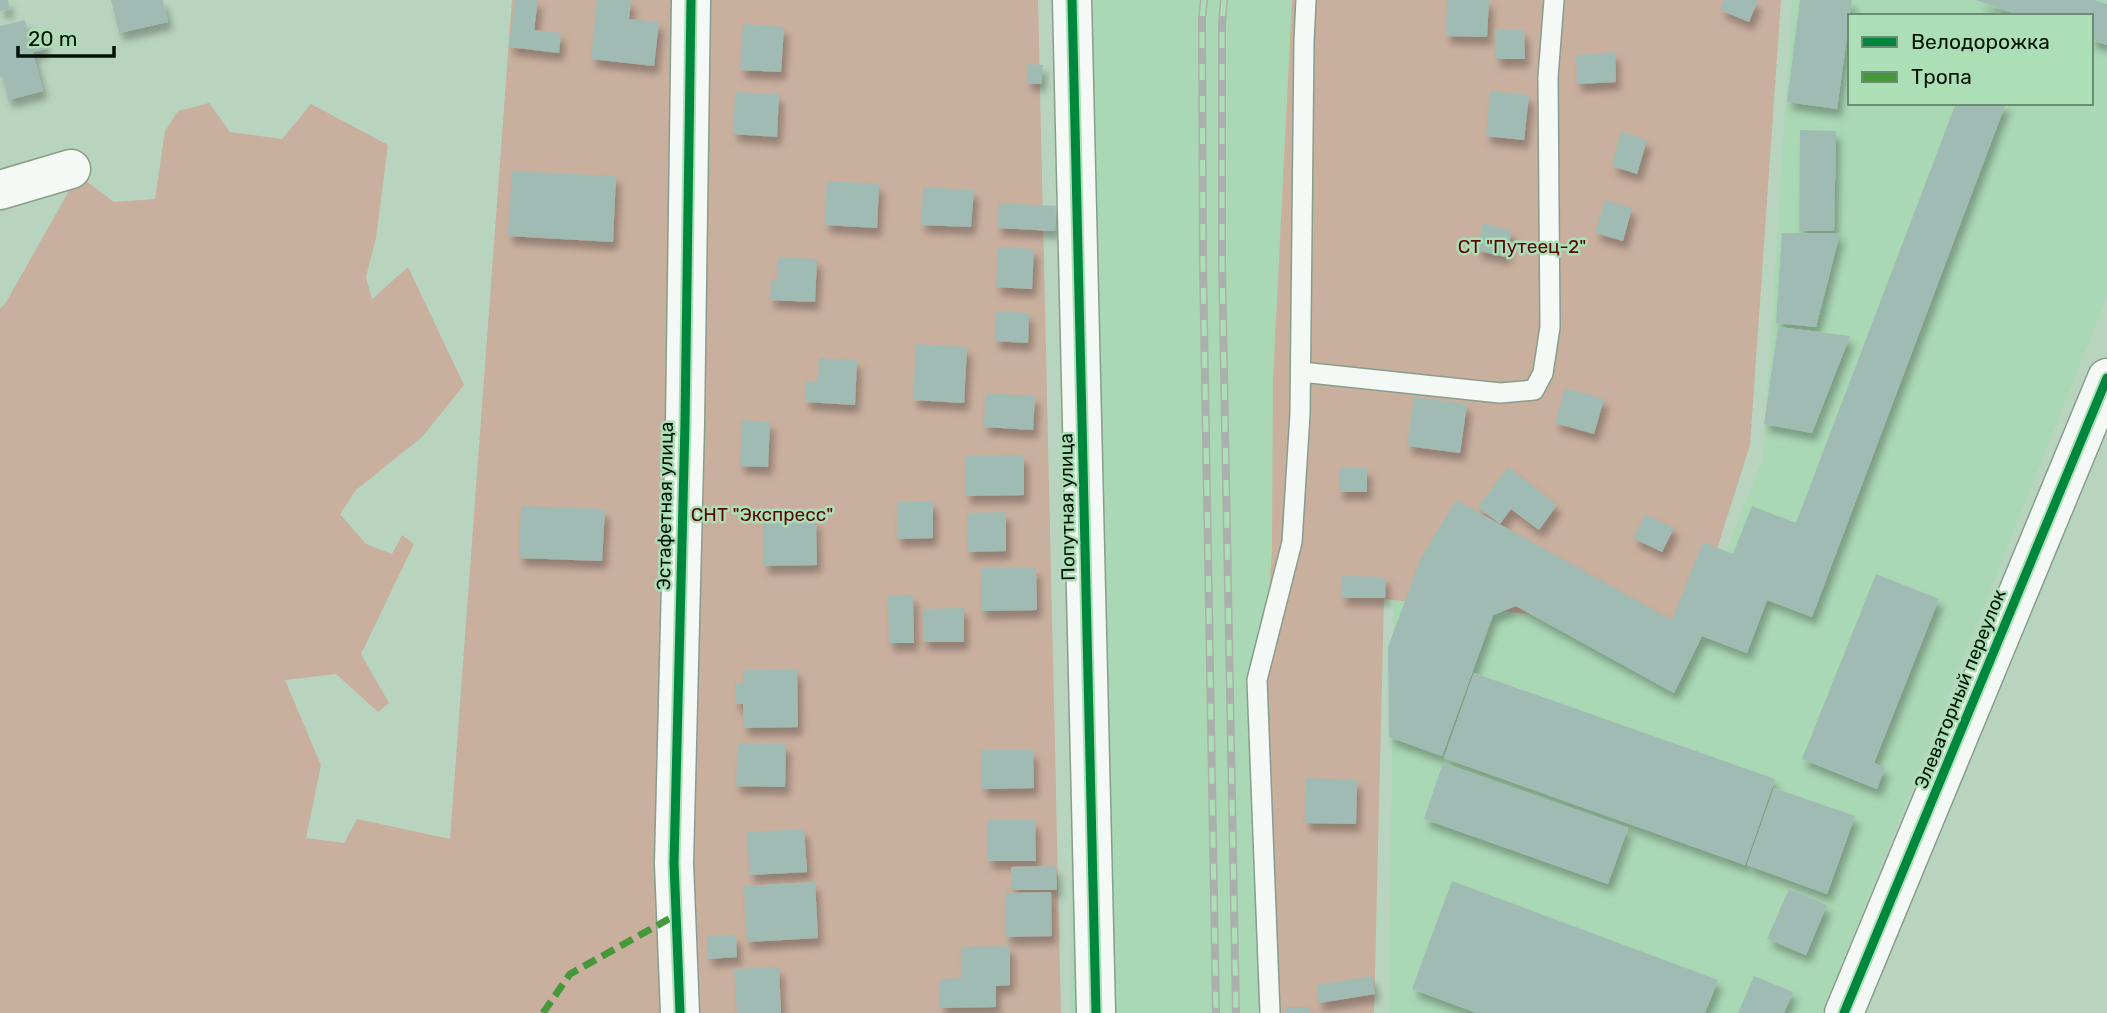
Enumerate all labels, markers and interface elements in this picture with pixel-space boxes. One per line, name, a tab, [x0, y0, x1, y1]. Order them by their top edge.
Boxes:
scale bar	[18, 14, 114, 58]
legend	[1848, 14, 2093, 105]
text: 20 m	[28, 26, 77, 51]
text: Велодорожка	[1911, 29, 2050, 54]
text: Тропа	[1911, 64, 1972, 89]
park label: СТ "Путеец-2"	[1458, 235, 1586, 258]
street label: Эстафетная улица	[652, 422, 678, 590]
street label: Попутная улица	[1054, 433, 1080, 581]
park label: СНТ "Экспресс"	[691, 503, 833, 526]
street label: Элеваторный переулок	[1909, 586, 2011, 792]

